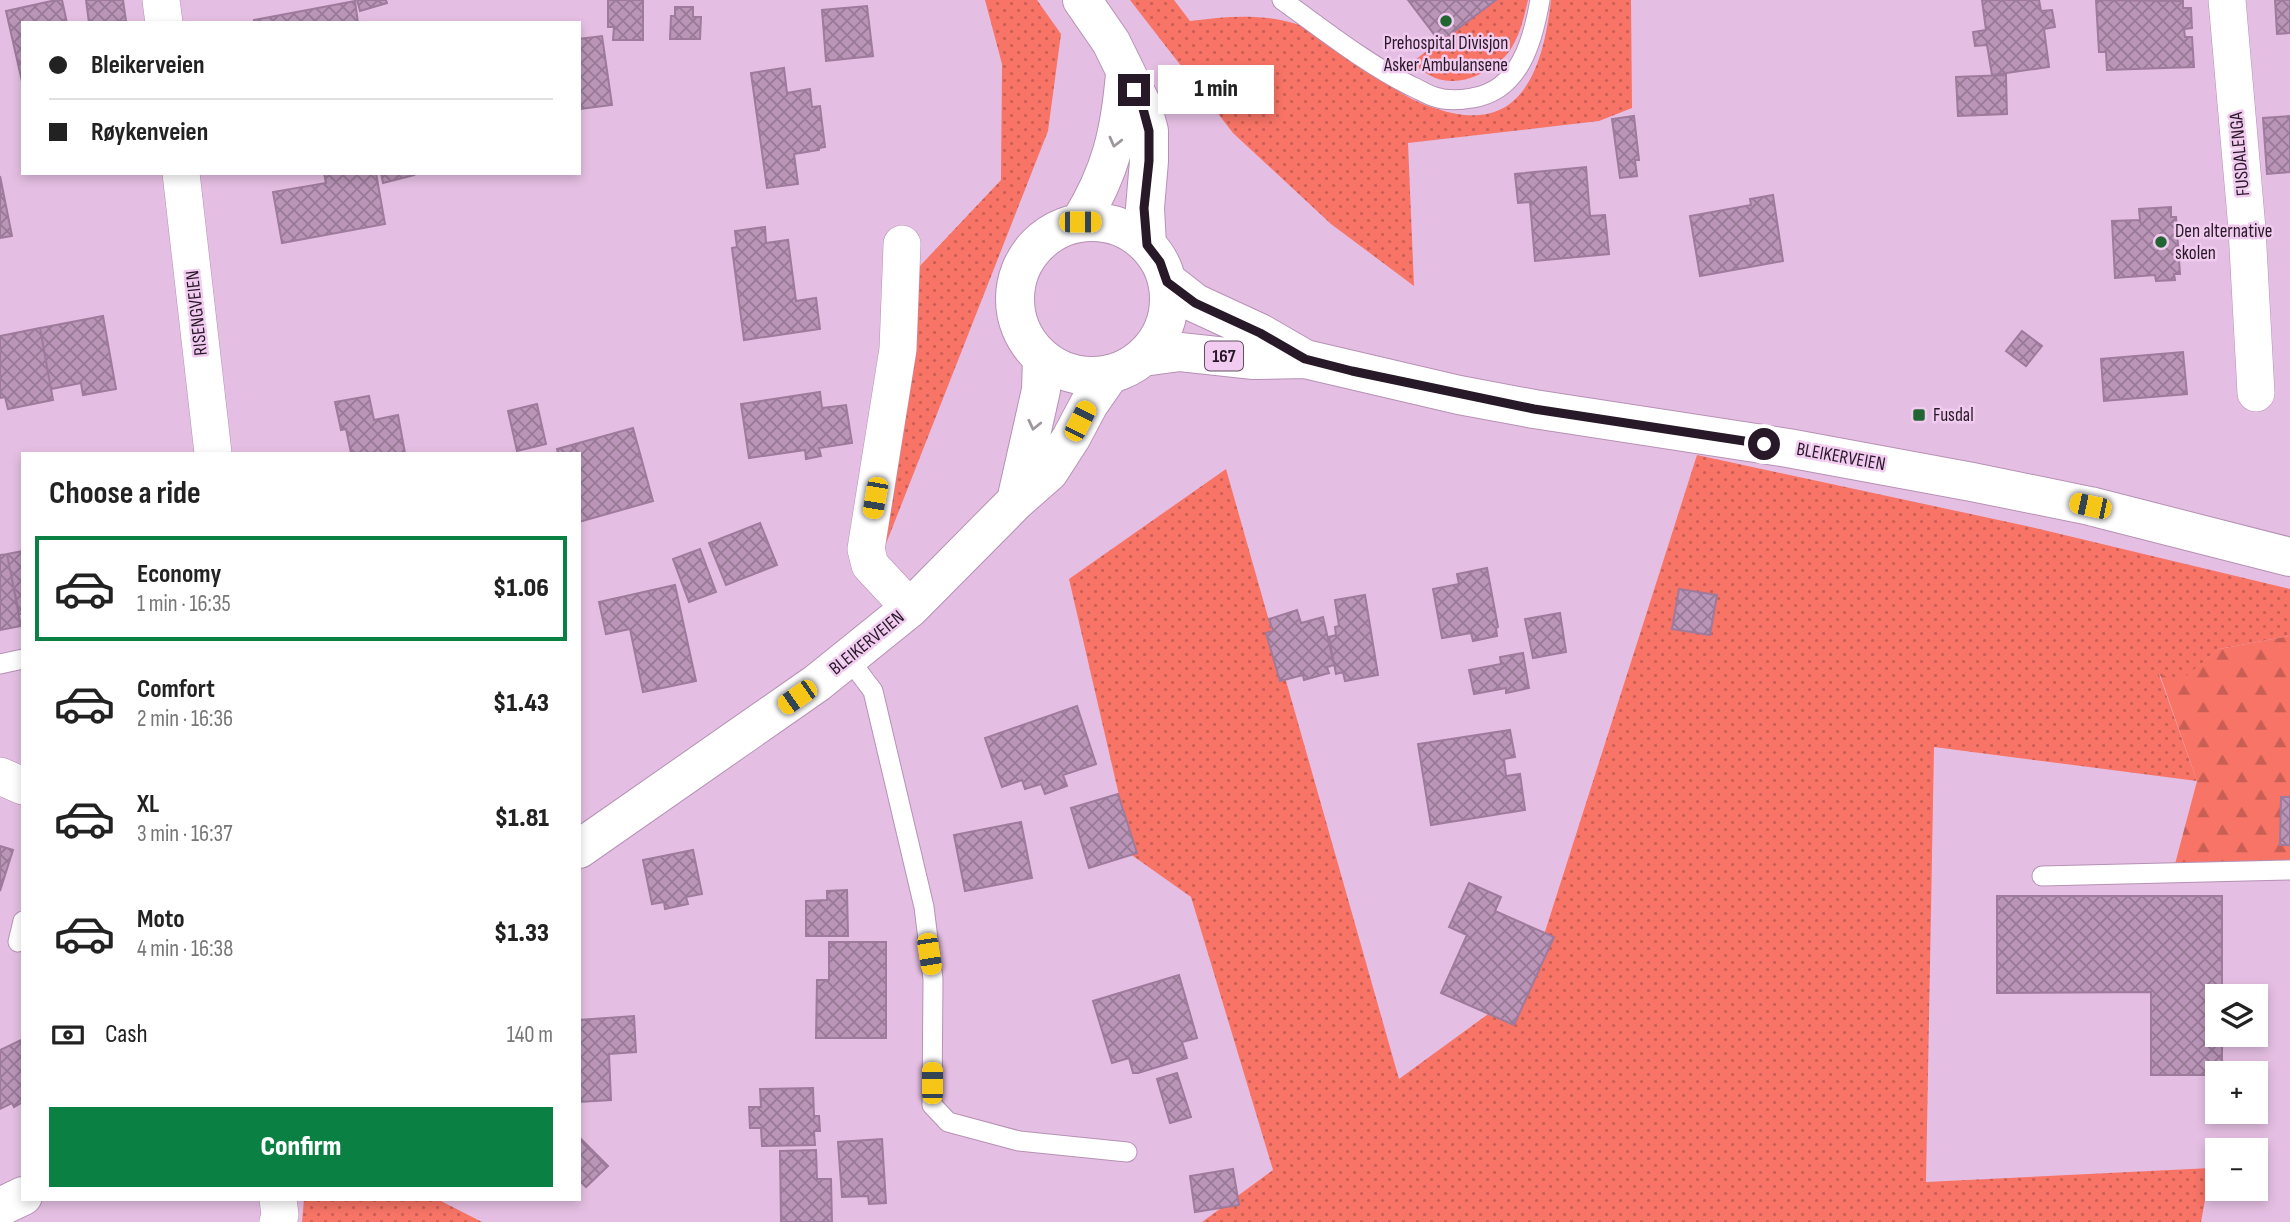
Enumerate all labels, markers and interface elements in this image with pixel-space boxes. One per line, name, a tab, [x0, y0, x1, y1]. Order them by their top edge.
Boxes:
marker: Prehospital Divisjon Asker Ambulansene	[1438, 13, 1454, 29]
place label: Prehospital Divisjon Asker Ambulansene	[1383, 32, 1508, 77]
text: Bleikerveien	[91, 50, 205, 81]
callout: 1 min	[1158, 66, 1274, 114]
route end	[1118, 74, 1150, 106]
text: 1 min	[1194, 75, 1238, 103]
street label: FUSDALENGA	[2225, 110, 2255, 197]
text: Røykenveien	[91, 117, 208, 148]
one-way arrow	[1109, 135, 1123, 147]
car	[1060, 212, 1102, 233]
place label: Den alternative skolen	[2175, 220, 2272, 265]
marker: Den alternative skolen	[2153, 234, 2169, 250]
street label: RISENGVEIEN	[181, 269, 213, 357]
road number: 167	[1205, 342, 1243, 370]
car	[1062, 398, 1099, 444]
place label: Fusdal	[1933, 404, 1974, 427]
marker: Fusdal	[1911, 407, 1927, 423]
one-way arrow	[1027, 419, 1042, 431]
route start	[1748, 428, 1780, 460]
street label: BLEIKERVEIEN	[1795, 438, 1887, 476]
text: Choose a ride	[49, 474, 201, 513]
car	[862, 475, 889, 521]
car	[2068, 491, 2113, 521]
icon: car	[53, 557, 116, 620]
text: Economy	[137, 559, 221, 590]
text: $1.06	[493, 573, 549, 604]
text: 1 min · 16:35	[137, 590, 231, 618]
street label: BLEIKERVEIEN	[825, 606, 909, 680]
icon: car	[53, 672, 116, 735]
text: Comfort	[137, 674, 215, 705]
car	[774, 676, 821, 718]
text: $1.43	[493, 688, 549, 719]
text: 2 min · 16:36	[137, 705, 233, 733]
icon: car	[53, 787, 116, 850]
text: XL	[137, 789, 159, 820]
text: $1.81	[495, 803, 549, 834]
text: 3 min · 16:37	[137, 820, 232, 848]
icon: car	[53, 902, 116, 965]
text: Moto	[137, 904, 185, 935]
text: $1.33	[494, 918, 549, 949]
car	[916, 932, 943, 976]
text: 4 min · 16:38	[137, 935, 233, 963]
map controls	[2205, 984, 2268, 1201]
button: layers	[2205, 984, 2268, 1047]
icon: cash	[49, 1016, 87, 1054]
text: Cash	[105, 1019, 148, 1050]
text: 140 m	[507, 1021, 553, 1049]
button: +	[2205, 1061, 2268, 1124]
car	[922, 1062, 943, 1104]
button: Confirm	[49, 1107, 553, 1187]
button: −	[2205, 1138, 2268, 1201]

